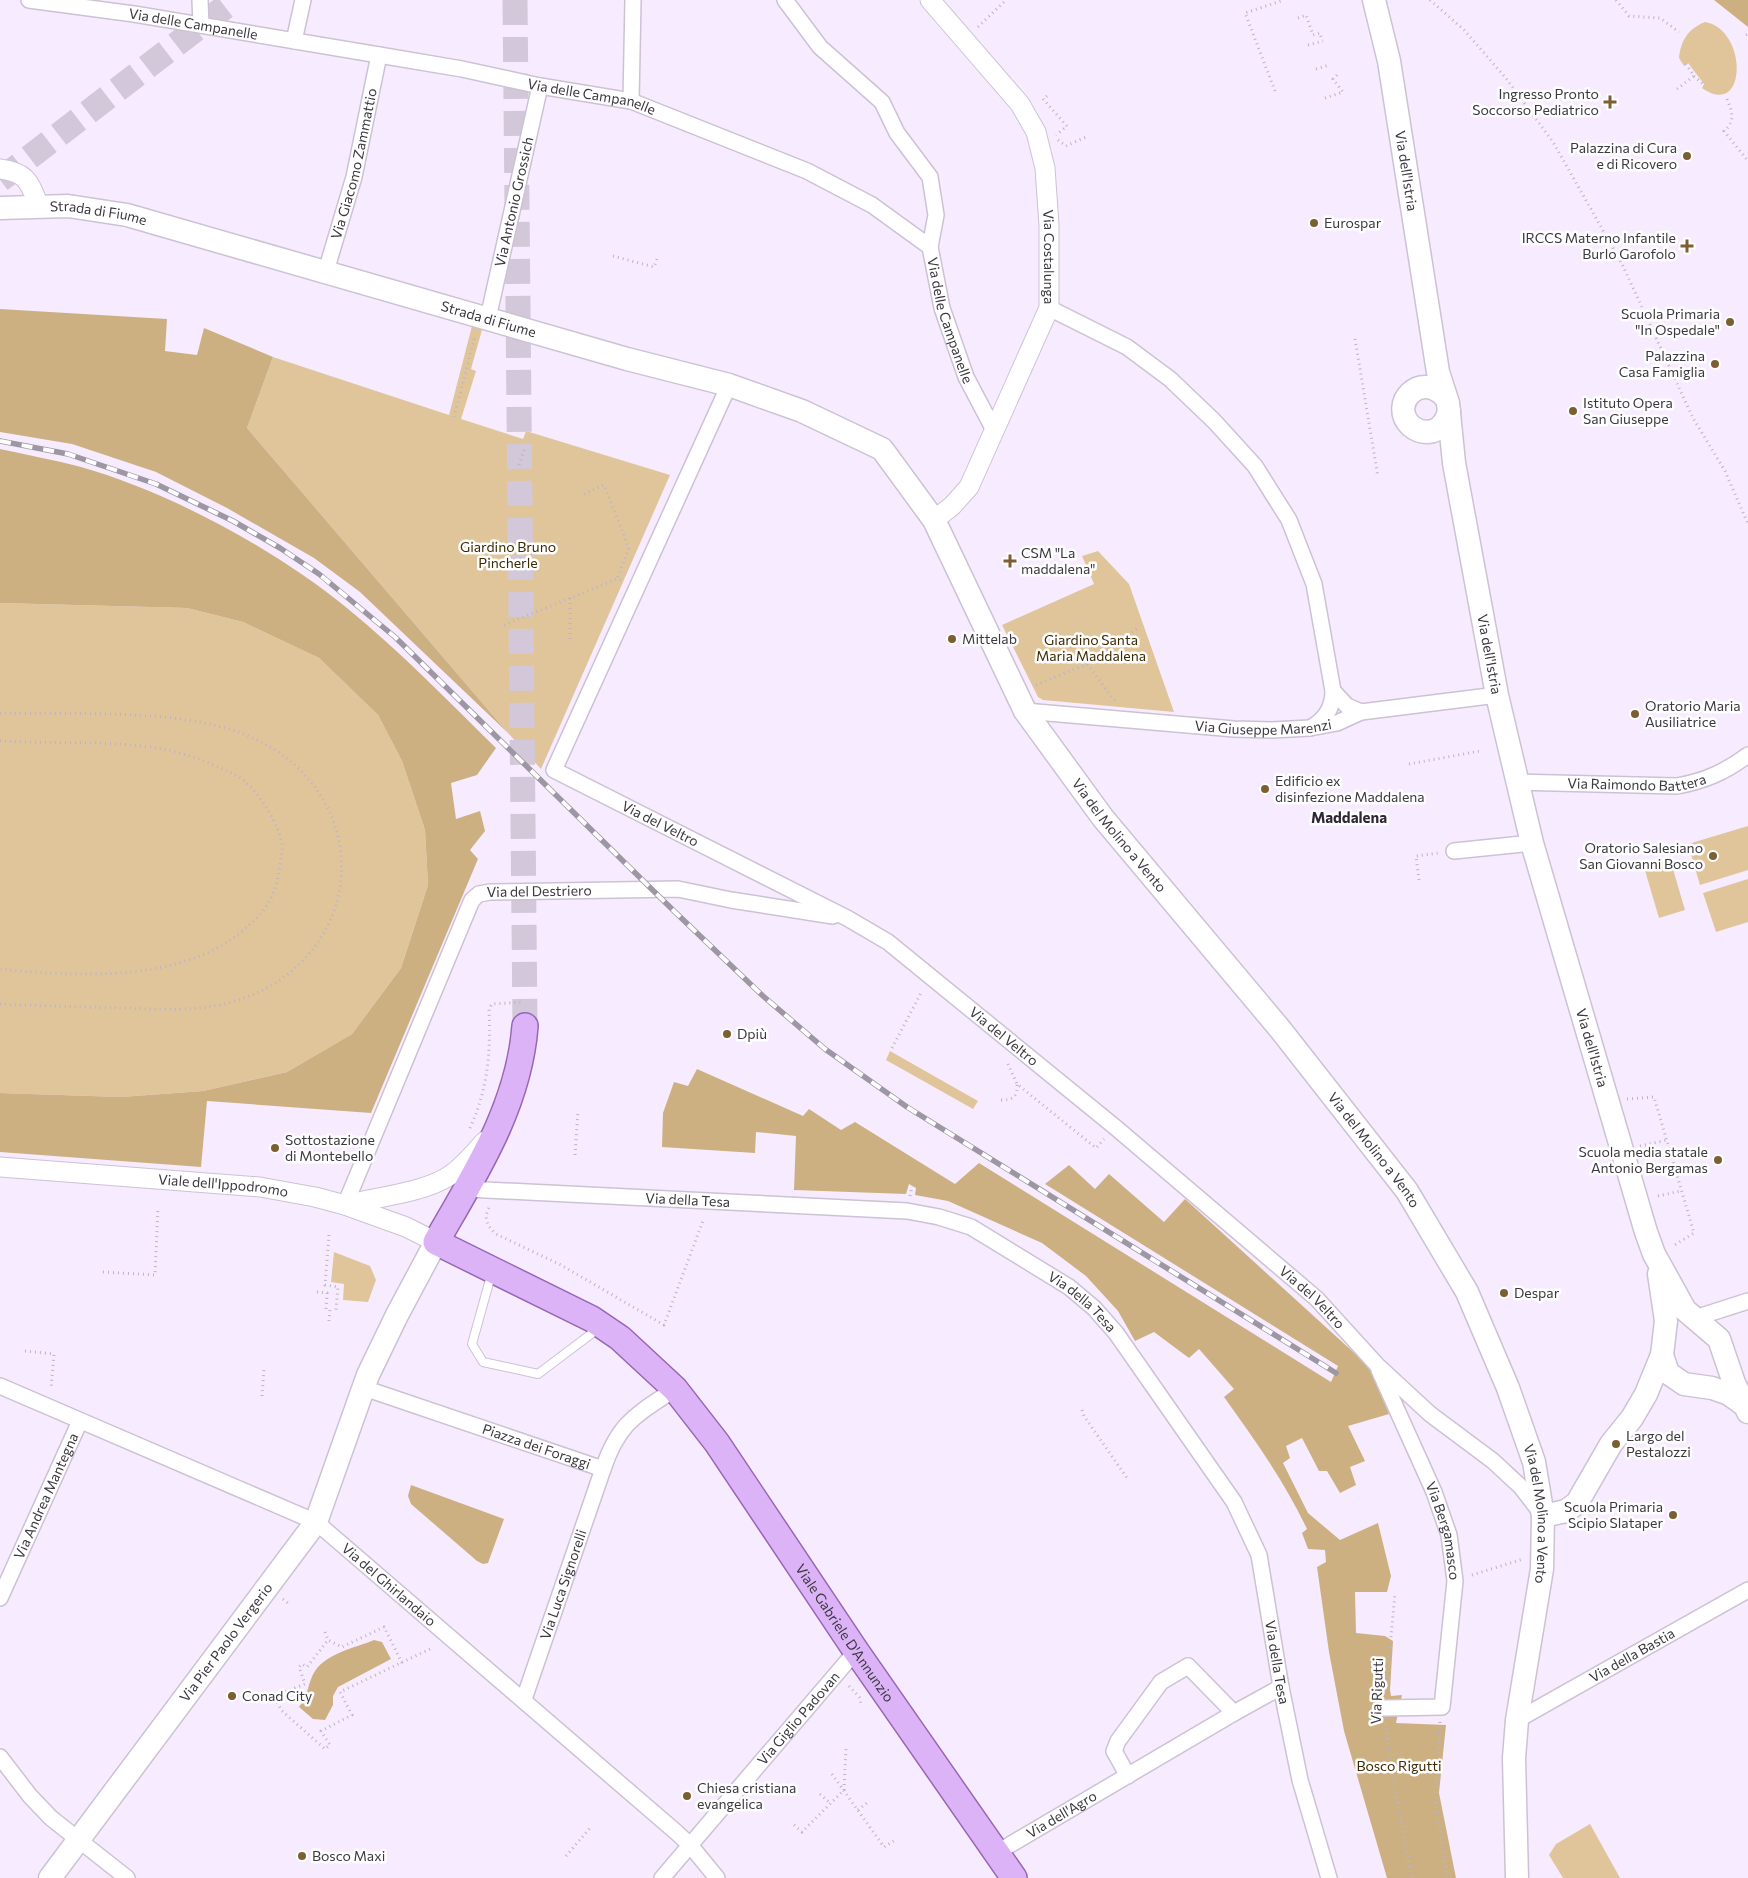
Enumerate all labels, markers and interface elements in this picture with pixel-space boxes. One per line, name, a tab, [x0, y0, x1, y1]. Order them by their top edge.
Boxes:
street label: Via delle Campanelle	[128, 4, 259, 43]
street label: Via delle Campanelle	[526, 75, 658, 118]
place label: Ingresso Pronto Soccorso Pediatrico	[1472, 85, 1599, 118]
street label: Via Giacomo Zammattio	[327, 87, 380, 241]
marker: Ingresso Pronto Soccorso Pediatrico	[1603, 95, 1617, 109]
street label: Via dell'Istria	[1392, 129, 1422, 212]
street label: Via Antonio Grossich	[491, 135, 536, 268]
place label: Palazzina di Cura e di Ricovero	[1570, 139, 1677, 172]
marker: Palazzina di Cura e di Ricovero	[1681, 150, 1693, 162]
street label: Strada di Fiume	[50, 197, 149, 228]
street label: Via Costalunga	[1040, 209, 1058, 304]
place label: Eurospar	[1324, 214, 1382, 231]
marker: Eurospar	[1308, 217, 1320, 229]
place label: IRCCS Materno Infantile Burlo Garofolo	[1522, 229, 1676, 262]
marker: IRCCS Materno Infantile Burlo Garofolo	[1680, 239, 1694, 253]
street label: Via delle Campanelle	[924, 256, 977, 386]
street label: Strada di Fiume	[439, 297, 538, 340]
place label: Scuola Primaria "In Ospedale"	[1621, 305, 1720, 338]
marker: Scuola Primaria "In Ospedale"	[1724, 316, 1736, 328]
place label: Palazzina Casa Famiglia	[1619, 347, 1705, 380]
marker: Palazzina Casa Famiglia	[1709, 358, 1721, 370]
place label: Istituto Opera San Giuseppe	[1583, 394, 1673, 427]
marker: Istituto Opera San Giuseppe	[1567, 405, 1579, 417]
park label: Giardino Bruno Pincherle	[460, 538, 556, 571]
place label: CSM "La maddalena"	[1021, 544, 1096, 577]
marker: CSM "La maddalena"	[1003, 554, 1017, 568]
street label: Via dell'Istria	[1474, 613, 1506, 696]
place label: Mittelab	[962, 630, 1017, 647]
park label: Giardino Santa Maria Maddalena	[1036, 631, 1146, 664]
marker: Mittelab	[946, 633, 958, 645]
place label: Oratorio Maria Ausiliatrice	[1645, 697, 1741, 730]
marker: Oratorio Maria Ausiliatrice	[1629, 708, 1641, 720]
street label: Via Giuseppe Marenzi	[1194, 715, 1333, 738]
street label: Via Raimondo Battera	[1567, 770, 1708, 794]
place label: Edificio ex disinfezione Maddalena	[1275, 772, 1425, 805]
street label: Via del Molino a Vento	[1069, 775, 1170, 895]
marker: Edificio ex disinfezione Maddalena	[1259, 783, 1271, 795]
street label: Via del Veltro	[619, 797, 702, 850]
district label: Maddalena	[1311, 808, 1387, 826]
place label: Oratorio Salesiano San Giovanni Bosco	[1579, 839, 1703, 872]
marker: Oratorio Salesiano San Giovanni Bosco	[1707, 850, 1719, 862]
street label: Via del Destriero	[487, 881, 592, 900]
street label: Via del Veltro	[966, 1003, 1042, 1069]
street label: Via dell'Istria	[1573, 1006, 1612, 1089]
place label: Dpiù	[737, 1025, 767, 1042]
marker: Dpiù	[721, 1028, 733, 1040]
street label: Via del Molino a Vento	[1325, 1089, 1424, 1211]
place label: Sottostazione di Montebello	[285, 1131, 375, 1164]
marker: Sottostazione di Montebello	[269, 1142, 281, 1154]
place label: Scuola media statale Antonio Bergamas	[1578, 1143, 1708, 1176]
marker: Scuola media statale Antonio Bergamas	[1712, 1154, 1724, 1166]
street label: Viale dell'Ippodromo	[157, 1170, 290, 1200]
street label: Via della Tesa	[645, 1189, 731, 1210]
street label: Via del Veltro	[1276, 1262, 1349, 1332]
street label: Via della Tesa	[1045, 1267, 1120, 1335]
place label: Despar	[1514, 1284, 1560, 1301]
marker: Despar	[1498, 1287, 1510, 1299]
street label: Piazza dei Foraggi	[480, 1420, 593, 1472]
place label: Largo del Pestalozzi	[1626, 1427, 1691, 1460]
street label: Via Andrea Mantegna	[10, 1430, 82, 1561]
marker: Largo del Pestalozzi	[1610, 1438, 1622, 1450]
street label: Via del Molino a Vento	[1520, 1442, 1552, 1585]
street label: Via Bergamasco	[1422, 1479, 1464, 1581]
place label: Scuola Primaria Scipio Slataper	[1564, 1498, 1663, 1531]
marker: Scuola Primaria Scipio Slataper	[1667, 1509, 1679, 1521]
street label: Via Luca Signorelli	[536, 1527, 590, 1642]
street label: Via del Ghirlandaio	[338, 1539, 440, 1629]
street label: Viale Gabriele D'Annunzio	[792, 1561, 898, 1705]
street label: Via Pier Paolo Vergerio	[176, 1579, 276, 1705]
street label: Via della Tesa	[1262, 1619, 1293, 1706]
street label: Via della Bastia	[1586, 1624, 1677, 1686]
street label: Via Rigutti	[1367, 1657, 1386, 1725]
street label: Via Giglio Padovan	[753, 1668, 843, 1768]
place label: Conad City	[242, 1687, 312, 1704]
marker: Conad City	[226, 1690, 238, 1702]
park label: Bosco Rigutti	[1356, 1757, 1442, 1774]
place label: Chiesa cristiana evangelica	[697, 1779, 796, 1812]
street label: Via dell'Agro	[1023, 1787, 1099, 1841]
marker: Chiesa cristiana evangelica	[681, 1790, 693, 1802]
place label: Bosco Maxi	[312, 1847, 385, 1864]
marker: Bosco Maxi	[296, 1850, 308, 1862]

